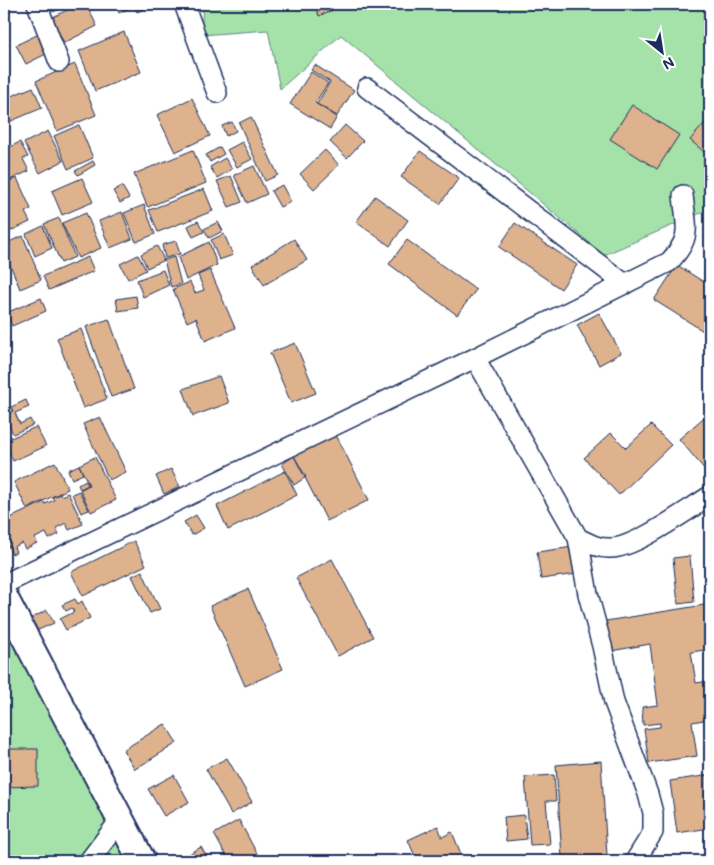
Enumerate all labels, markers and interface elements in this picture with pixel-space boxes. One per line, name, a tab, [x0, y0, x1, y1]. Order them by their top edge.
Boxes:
north arrow	[636, 28, 686, 78]
text: N	[659, 53, 678, 75]

